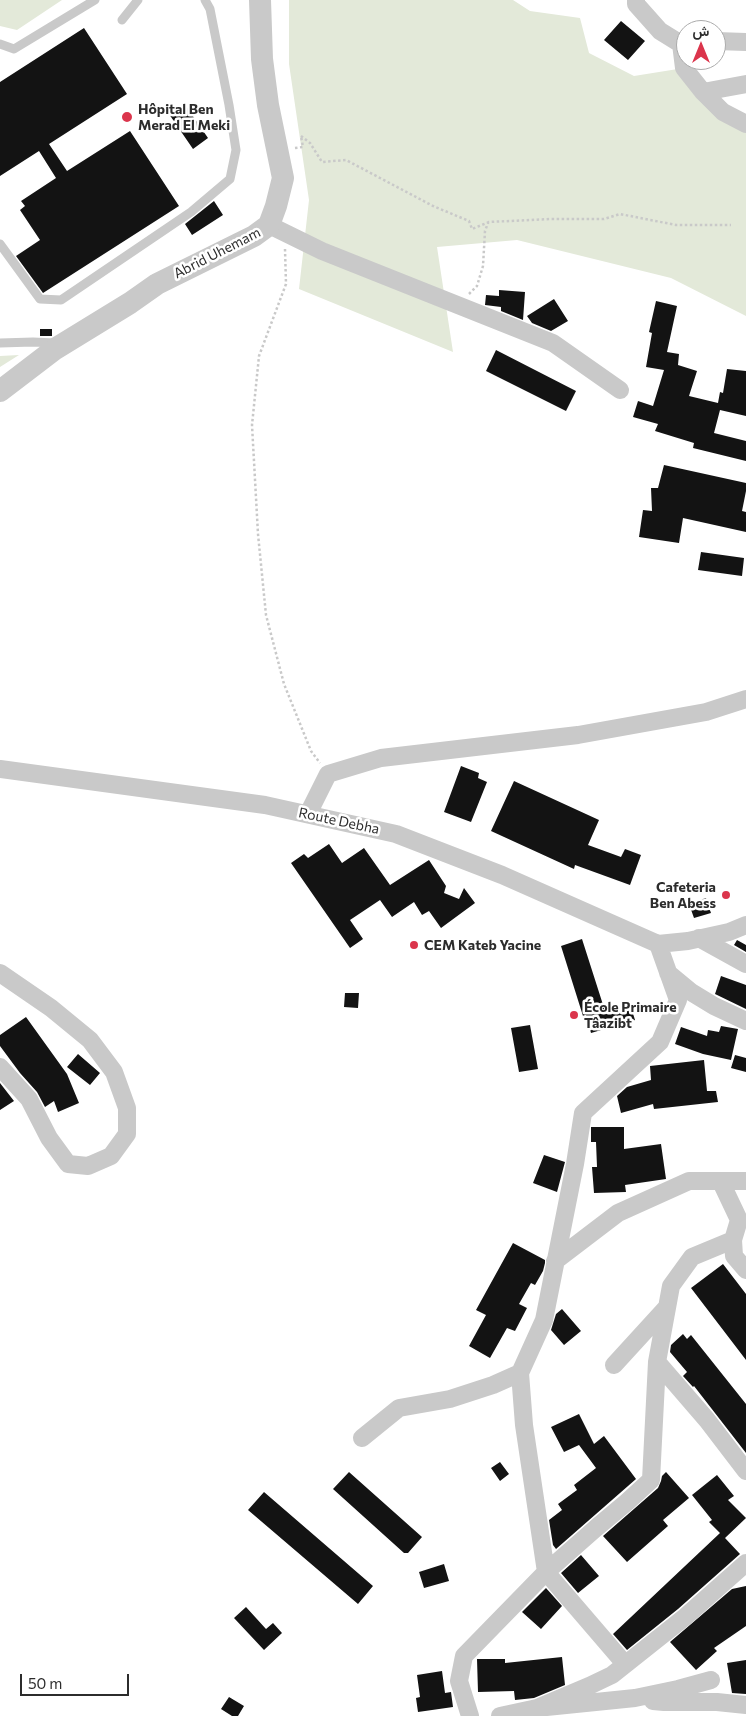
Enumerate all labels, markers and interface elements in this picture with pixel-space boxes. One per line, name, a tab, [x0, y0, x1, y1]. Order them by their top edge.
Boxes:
north arrow	[676, 20, 726, 70]
text: ش	[693, 22, 709, 39]
place label: Hôpital Ben Merad El Meki	[138, 101, 230, 134]
marker: Hôpital Ben Merad El Meki	[120, 110, 134, 124]
street label: Abrid Uhemam	[171, 224, 263, 282]
street label: Route Debha	[297, 804, 381, 838]
place label: Cafeteria Ben Abess	[650, 879, 716, 912]
marker: Cafeteria Ben Abess	[720, 889, 732, 901]
place label: CEM Kateb Yacine	[424, 937, 541, 953]
marker: CEM Kateb Yacine	[408, 939, 420, 951]
place label: École Primaire Tâazibt	[584, 999, 677, 1032]
marker: École Primaire Tâazibt	[568, 1009, 580, 1021]
scale bar	[22, 1664, 131, 1696]
text: 50 m	[28, 1674, 62, 1692]

